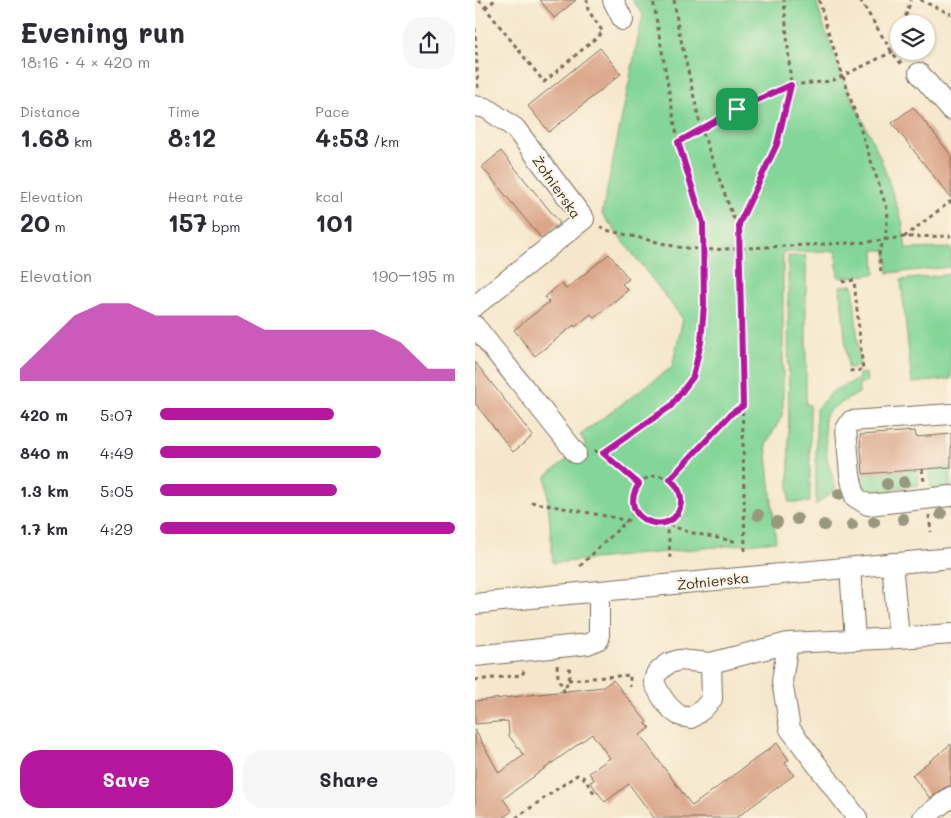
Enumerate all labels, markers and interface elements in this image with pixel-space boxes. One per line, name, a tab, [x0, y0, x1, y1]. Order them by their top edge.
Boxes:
text: Evening run	[20, 14, 185, 50]
map controls	[890, 15, 935, 60]
button: layers	[890, 15, 935, 60]
button: share	[403, 17, 455, 69]
text: 18:16 · 4 × 420 m	[20, 51, 150, 72]
pin	[716, 88, 758, 130]
icon: arrive	[723, 95, 751, 123]
text: Distance	[20, 102, 80, 121]
text: Time	[168, 102, 200, 121]
text: Pace	[315, 102, 350, 121]
text: 1.68	[20, 121, 69, 153]
text: 8:12	[168, 121, 216, 153]
text: 4:53	[315, 121, 369, 153]
text: km	[69, 132, 92, 151]
text: /km	[369, 132, 399, 151]
street label: Żołnierska	[528, 152, 586, 222]
text: Elevation	[20, 187, 83, 206]
text: Heart rate	[168, 187, 243, 206]
text: kcal	[315, 187, 343, 206]
text: 20	[20, 206, 50, 238]
text: 157	[168, 206, 207, 238]
text: 101	[315, 206, 354, 238]
text: m	[50, 217, 66, 236]
text: bpm	[207, 217, 240, 236]
text: Elevation	[20, 265, 92, 286]
text: 190–195 m	[372, 265, 455, 286]
text: 420 m	[20, 404, 68, 425]
text: 5:07	[100, 404, 133, 425]
text: 840 m	[20, 442, 69, 463]
text: 4:49	[100, 442, 133, 463]
text: 1.3 km	[20, 480, 69, 501]
text: 5:05	[100, 480, 134, 501]
text: 1.7 km	[20, 518, 68, 539]
text: 4:29	[100, 518, 133, 539]
street label: Żołnierska	[676, 568, 750, 594]
button: Save	[20, 750, 233, 808]
button: Share	[243, 750, 455, 808]

